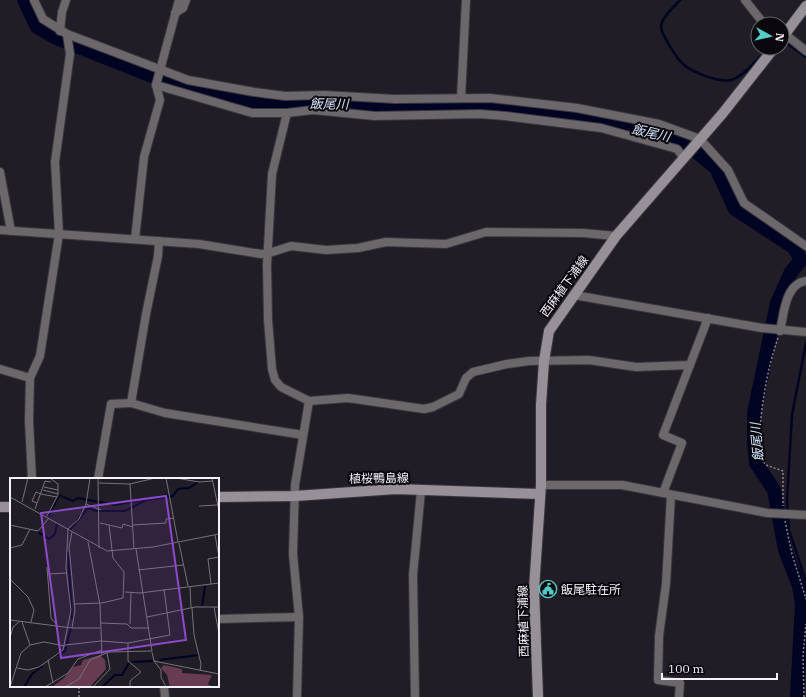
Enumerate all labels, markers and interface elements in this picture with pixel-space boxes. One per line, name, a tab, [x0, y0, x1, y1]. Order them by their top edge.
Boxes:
north arrow	[750, 16, 790, 56]
text: N	[772, 32, 787, 43]
water label: 飯尾川	[309, 95, 351, 113]
water label: 飯尾川	[630, 120, 674, 146]
street label: 西麻植下浦線	[537, 252, 591, 320]
water label: 飯尾川	[747, 420, 767, 462]
street label: 植桜鴨島線	[349, 470, 409, 486]
inset map	[10, 478, 219, 687]
public building icon: 飯尾駐在所	[538, 579, 558, 599]
place label: 飯尾駐在所	[561, 582, 621, 597]
street label: 西麻植下浦線	[515, 585, 531, 657]
scale bar	[662, 655, 777, 681]
text: 100 m	[668, 661, 704, 676]

